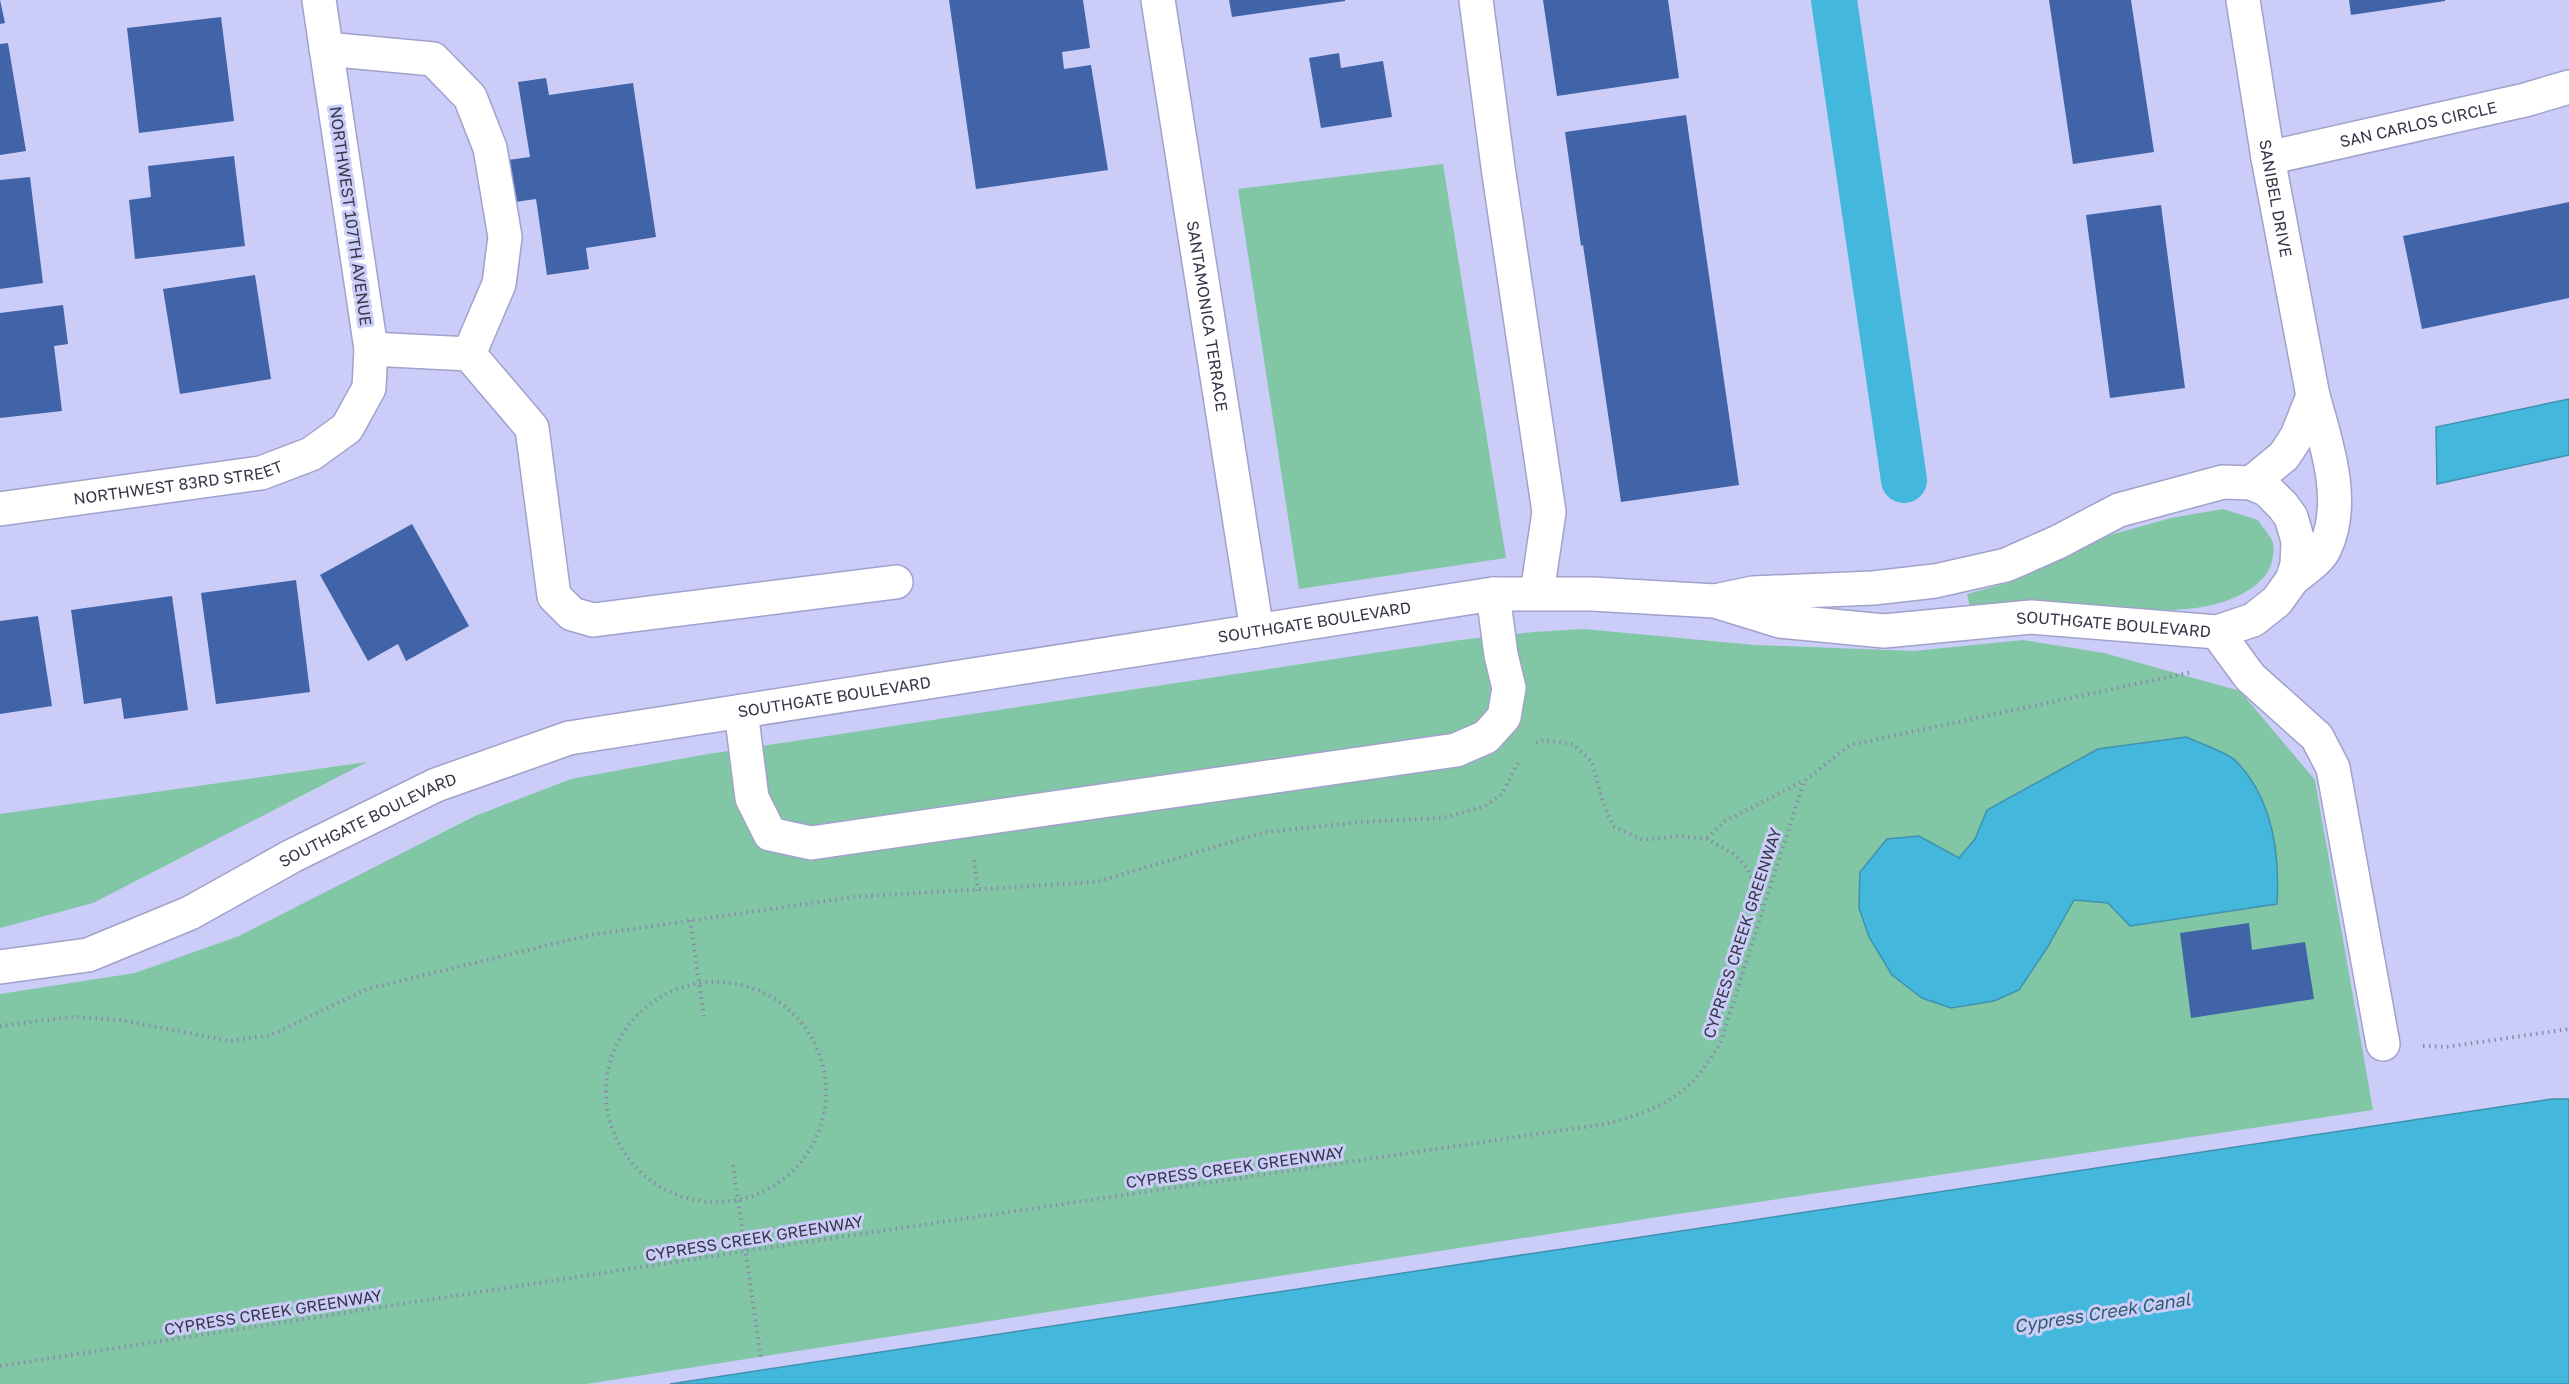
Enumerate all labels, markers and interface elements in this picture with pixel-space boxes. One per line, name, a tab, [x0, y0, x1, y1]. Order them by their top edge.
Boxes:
street label: SAN CARLOS CIRCLE	[2338, 97, 2499, 152]
street label: NORTHWEST 107TH AVENUE	[326, 105, 376, 327]
street label: SANIBEL DRIVE	[2255, 138, 2297, 259]
street label: SANTAMONICA TERRACE	[1183, 219, 1232, 413]
street label: NORTHWEST 83RD STREET	[72, 456, 286, 509]
street label: SOUTHGATE BOULEVARD	[1216, 597, 1412, 647]
street label: SOUTHGATE BOULEVARD	[2015, 607, 2212, 641]
street label: SOUTHGATE BOULEVARD	[736, 672, 932, 722]
street label: SOUTHGATE BOULEVARD	[275, 769, 459, 871]
street label: CYPRESS CREEK GREENWAY	[1698, 824, 1786, 1041]
street label: CYPRESS CREEK GREENWAY	[1125, 1142, 1346, 1192]
street label: CYPRESS CREEK GREENWAY	[644, 1211, 865, 1265]
street label: CYPRESS CREEK GREENWAY	[163, 1285, 384, 1339]
water label: Cypress Creek Canal	[2012, 1287, 2193, 1337]

